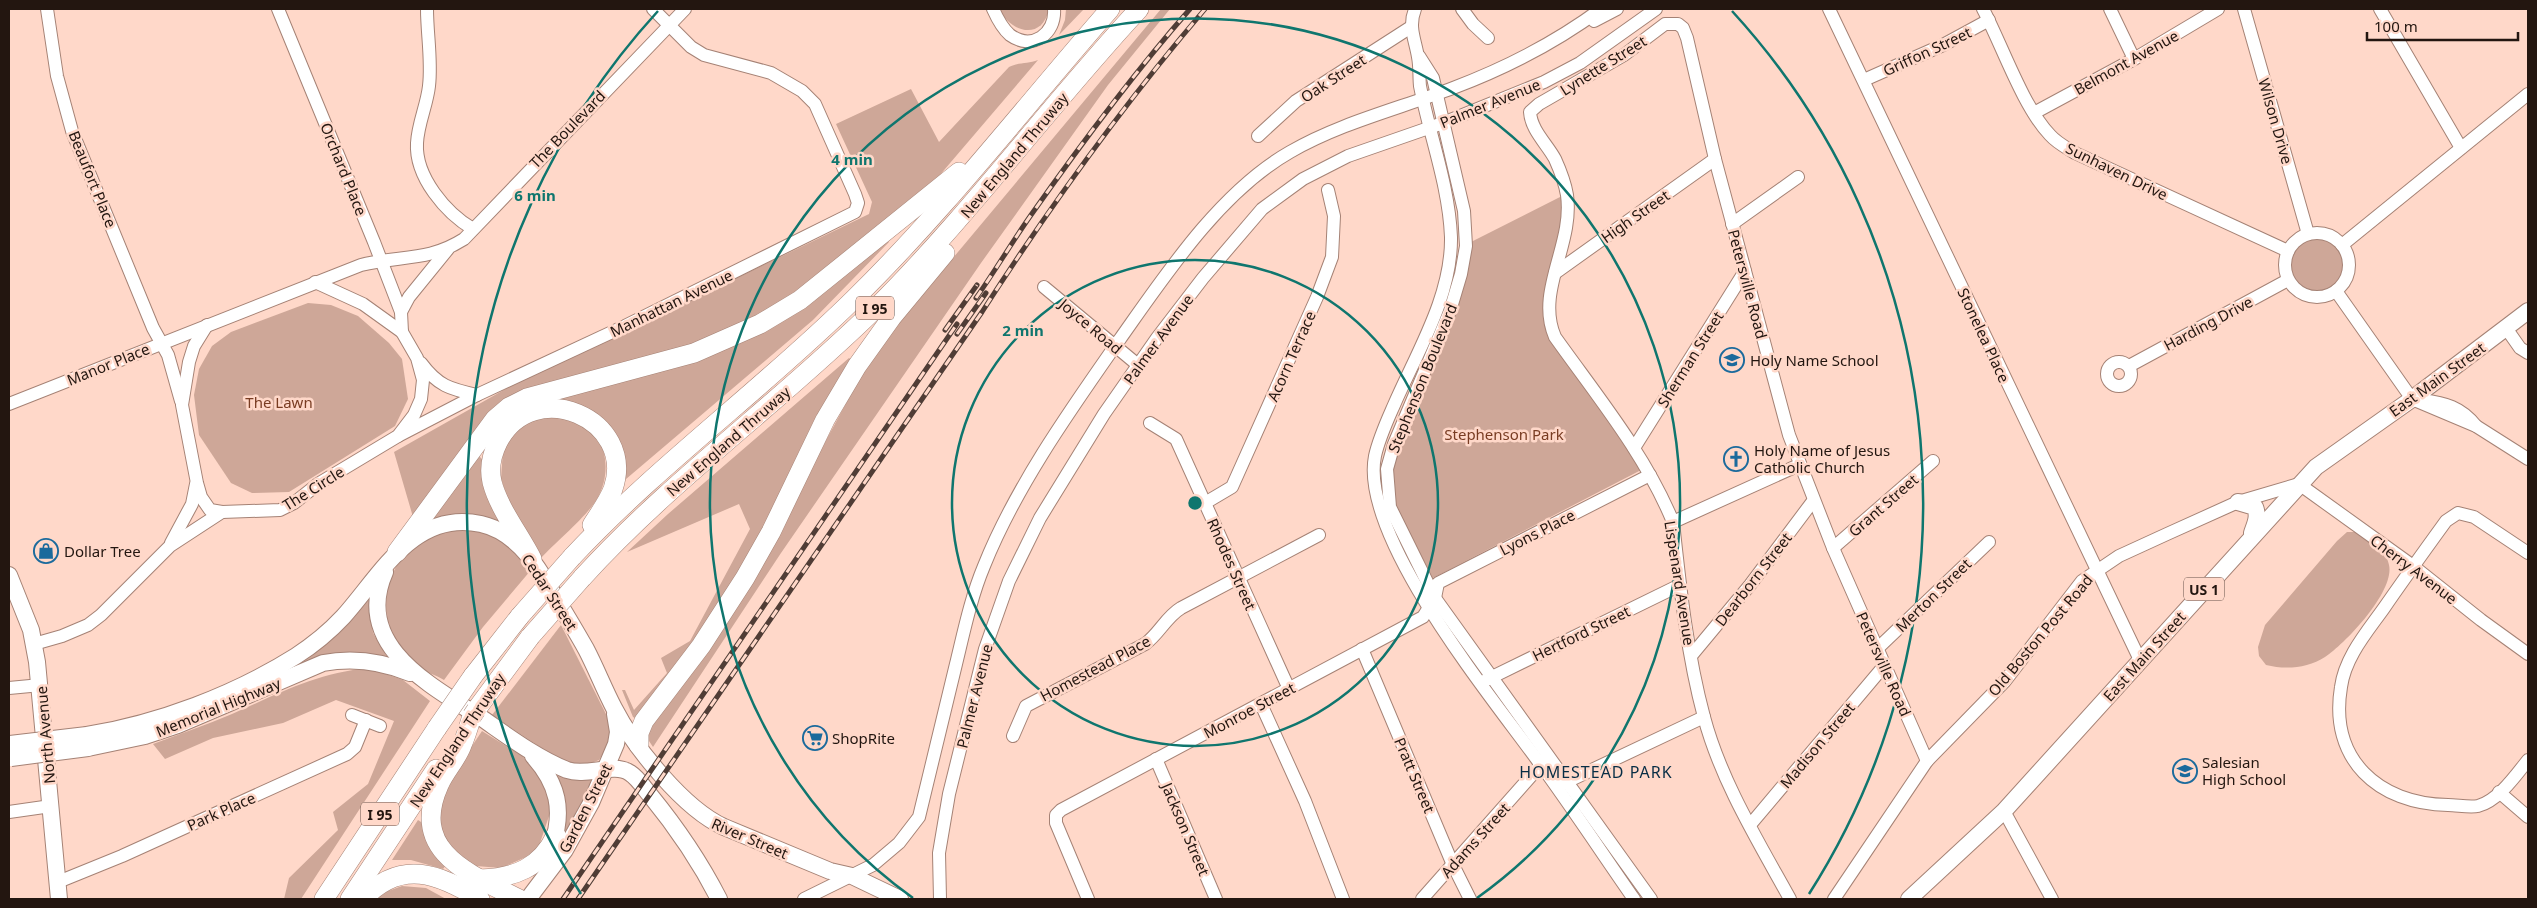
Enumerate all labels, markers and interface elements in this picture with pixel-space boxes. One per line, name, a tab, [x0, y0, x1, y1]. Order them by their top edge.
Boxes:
scale bar	[2367, 10, 2518, 42]
text: 100 m	[2374, 16, 2418, 36]
street label: Griffon Street	[1880, 22, 1975, 80]
street label: Belmont Avenue	[2070, 25, 2182, 99]
street label: Lynette Street	[1556, 30, 1650, 100]
street label: Oak Street	[1297, 49, 1370, 107]
street label: Palmer Avenue	[1437, 74, 1543, 132]
street label: Wilson Drive	[2254, 76, 2298, 166]
street label: The Boulevard	[525, 86, 609, 172]
street label: New England Thruway	[956, 88, 1073, 222]
street label: Orchard Place	[316, 120, 372, 218]
street label: Beaufort Place	[64, 128, 122, 230]
street label: Sunhaven Drive	[2063, 138, 2171, 204]
text: 4 min	[831, 149, 873, 169]
text: 6 min	[514, 185, 556, 205]
street label: High Street	[1597, 185, 1674, 247]
street label: Petersville Road	[1724, 227, 1772, 341]
street label: Manhattan Avenue	[606, 265, 736, 341]
street label: Stonelea Place	[1953, 284, 2015, 386]
street label: Palmer Avenue	[1119, 290, 1197, 388]
street label: Harding Drive	[2160, 291, 2256, 355]
street label: Joyce Road	[1054, 293, 1127, 358]
road number: I 95	[856, 296, 894, 320]
street label: Stephenson Boulevard	[1383, 301, 1461, 455]
street label: Sherman Street	[1652, 307, 1728, 411]
street label: Acorn Terrace	[1262, 308, 1320, 404]
text: 2 min	[1002, 320, 1044, 340]
street label: East Main Street	[2385, 337, 2490, 421]
street label: Manor Place	[64, 338, 152, 390]
school or university icon: Holy Name School	[1719, 347, 1745, 373]
place label: Holy Name School	[1750, 350, 1879, 370]
street label: New England Thruway	[662, 381, 794, 500]
park label: The Lawn	[245, 392, 313, 412]
park label: Stephenson Park	[1444, 424, 1564, 444]
place label: Holy Name of Jesus Catholic Church	[1754, 440, 1890, 477]
church icon: Holy Name of Jesus Catholic Church	[1723, 446, 1749, 472]
street label: The Circle	[279, 461, 347, 515]
street label: Grant Street	[1844, 469, 1922, 541]
centre of rings	[1186, 494, 1204, 512]
street label: Lyons Place	[1496, 504, 1578, 560]
street label: Rhodes Street	[1203, 515, 1261, 614]
street label: Lispenard Avenue	[1660, 519, 1700, 647]
street label: Dearborn Street	[1710, 528, 1796, 630]
street label: Cherry Avenue	[2367, 530, 2461, 608]
shop icon: Dollar Tree	[33, 538, 59, 564]
place label: Dollar Tree	[64, 541, 141, 561]
street label: Cedar Street	[518, 550, 583, 635]
street label: Merton Street	[1891, 553, 1976, 636]
street label: Old Boston Post Road	[1983, 570, 2097, 700]
road number: US 1	[2184, 578, 2224, 600]
street label: Hertford Street	[1529, 600, 1634, 665]
street label: East Main Street	[2098, 606, 2190, 705]
street label: Petersville Road	[1852, 609, 1916, 719]
street label: Homestead Place	[1036, 630, 1154, 706]
street label: Palmer Avenue	[951, 642, 997, 750]
street label: New England Thruway	[405, 669, 510, 811]
street label: Memorial Highway	[153, 673, 284, 741]
street label: Monroe Street	[1200, 677, 1299, 743]
street label: North Avenue	[31, 685, 59, 785]
street label: Madison Street	[1775, 697, 1859, 792]
supermarket icon: ShopRite	[802, 725, 828, 751]
place label: ShopRite	[832, 728, 895, 748]
street label: Pratt Street	[1390, 734, 1440, 816]
place label: Salesian High School	[2202, 752, 2286, 789]
school or university icon: Salesian High School	[2172, 758, 2198, 784]
street label: Garden Street	[554, 759, 616, 856]
district label: HOMESTEAD PARK	[1519, 761, 1673, 783]
street label: Jackson Street	[1157, 778, 1215, 879]
street label: Park Place	[184, 787, 258, 835]
street label: Adams Street	[1436, 798, 1514, 882]
road number: I 95	[361, 802, 399, 826]
street label: River Street	[709, 813, 792, 863]

